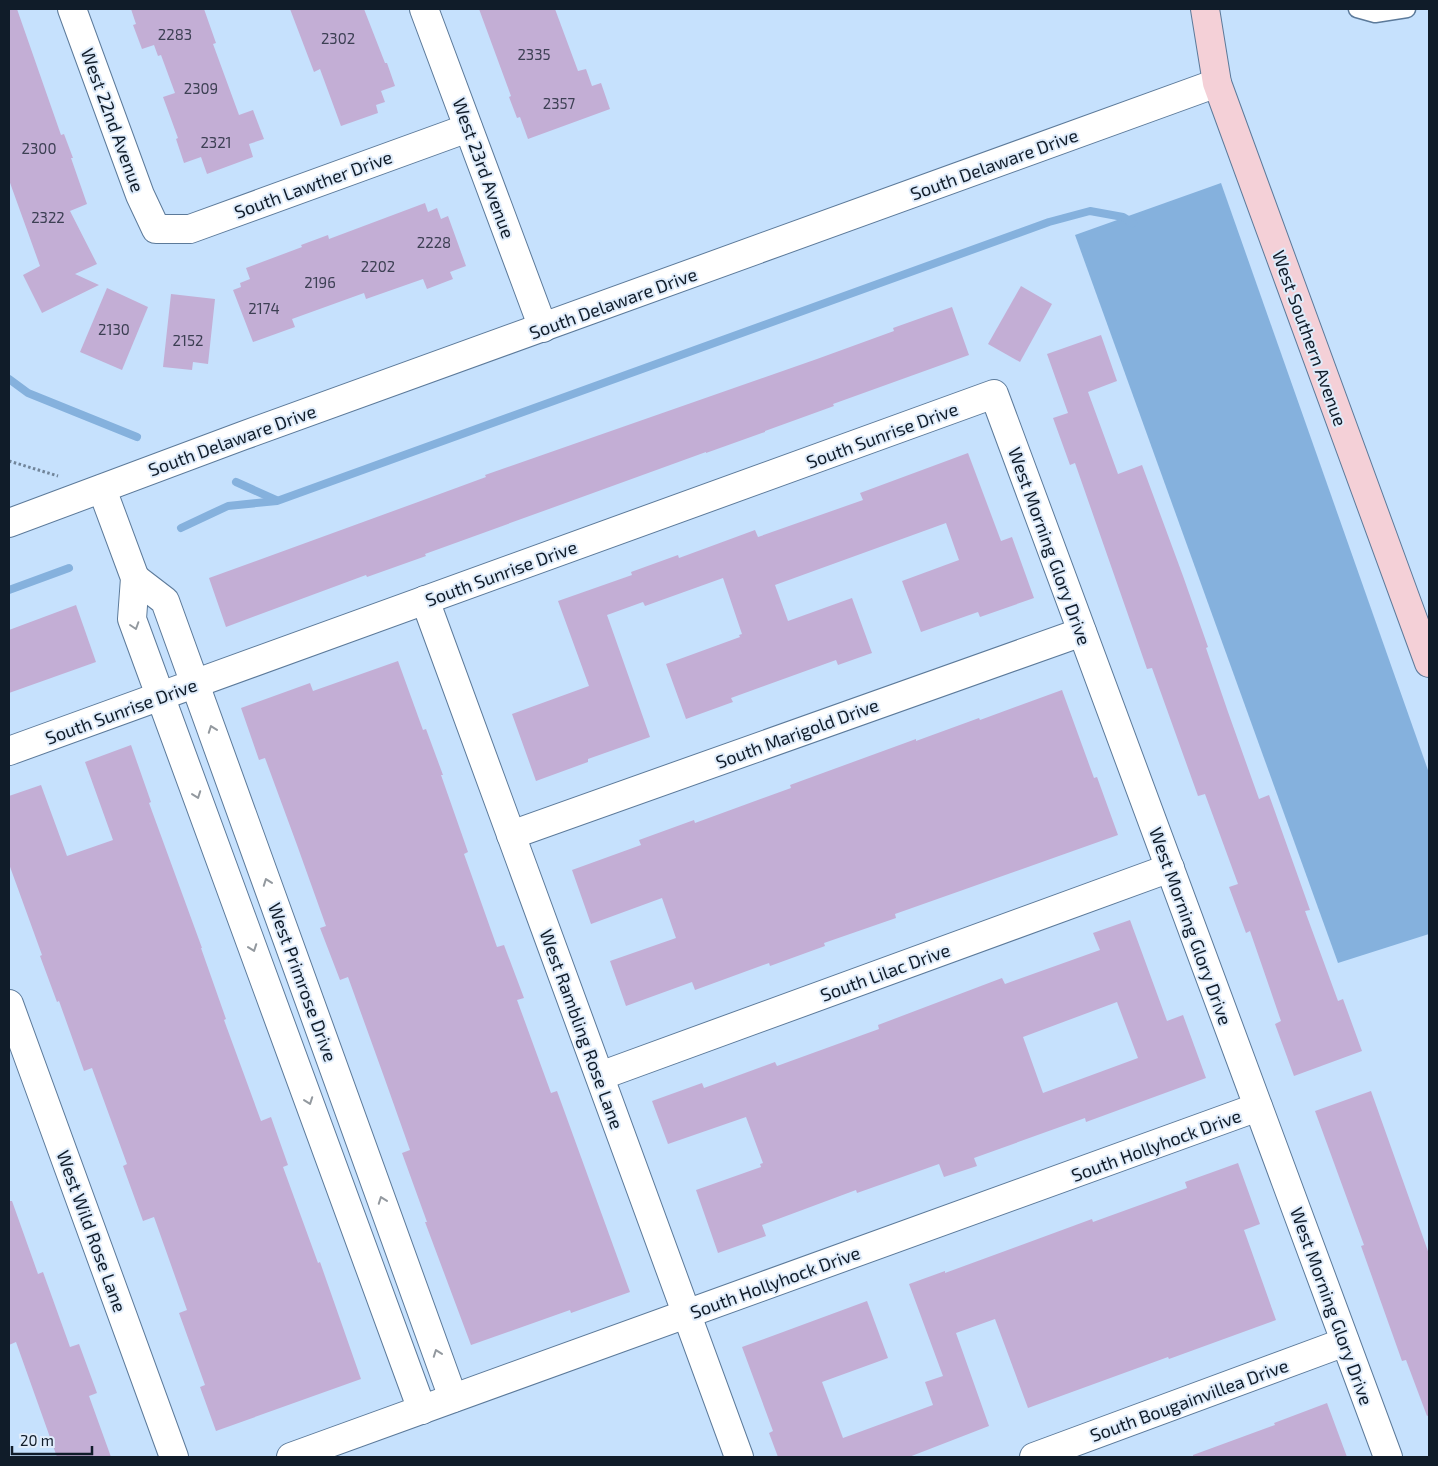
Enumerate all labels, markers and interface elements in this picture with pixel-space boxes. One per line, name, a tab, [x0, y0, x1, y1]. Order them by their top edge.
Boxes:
house number: 2283	[158, 25, 192, 43]
house number: 2302	[321, 29, 355, 47]
street label: West 22nd Avenue	[77, 45, 149, 195]
house number: 2335	[517, 45, 551, 63]
house number: 2309	[184, 79, 218, 97]
house number: 2357	[543, 94, 576, 112]
street label: West 23rd Avenue	[448, 95, 520, 241]
street label: South Delaware Drive	[907, 123, 1081, 205]
house number: 2321	[200, 133, 232, 151]
house number: 2300	[22, 139, 56, 157]
street label: South Lawther Drive	[231, 145, 395, 223]
house number: 2322	[31, 208, 65, 226]
house number: 2228	[417, 233, 451, 251]
street label: West Southern Avenue	[1268, 247, 1352, 429]
house number: 2202	[361, 257, 395, 275]
street label: South Delaware Drive	[526, 262, 700, 344]
house number: 2196	[304, 273, 336, 291]
house number: 2174	[248, 299, 280, 317]
house number: 2130	[98, 320, 130, 338]
house number: 2152	[173, 331, 203, 349]
street label: South Sunrise Drive	[803, 397, 961, 473]
street label: South Delaware Drive	[145, 399, 319, 481]
street label: West Morning Glory Drive	[1004, 444, 1096, 648]
street label: South Sunrise Drive	[422, 535, 580, 611]
one-way arrow	[129, 622, 139, 630]
street label: South Sunrise Drive	[42, 673, 200, 749]
street label: South Marigold Drive	[712, 693, 882, 773]
one-way arrow	[208, 726, 218, 734]
one-way arrow	[191, 791, 201, 799]
street label: West Morning Glory Drive	[1145, 824, 1237, 1028]
one-way arrow	[263, 878, 273, 887]
street label: West Primrose Drive	[264, 900, 342, 1064]
street label: West Rambling Rose Lane	[536, 926, 628, 1132]
street label: South Lilac Drive	[817, 938, 953, 1006]
one-way arrow	[247, 943, 257, 952]
one-way arrow	[303, 1096, 313, 1104]
street label: South Hollyhock Drive	[1068, 1104, 1244, 1186]
street label: West Wild Rose Lane	[52, 1147, 132, 1315]
one-way arrow	[378, 1196, 388, 1204]
street label: West Morning Glory Drive	[1286, 1204, 1378, 1408]
street label: South Hollyhock Drive	[687, 1241, 863, 1323]
one-way arrow	[433, 1349, 443, 1357]
street label: South Bougainvillea Drive	[1087, 1354, 1291, 1446]
scale bar	[12, 1424, 92, 1456]
text: 20 m	[20, 1431, 54, 1449]

